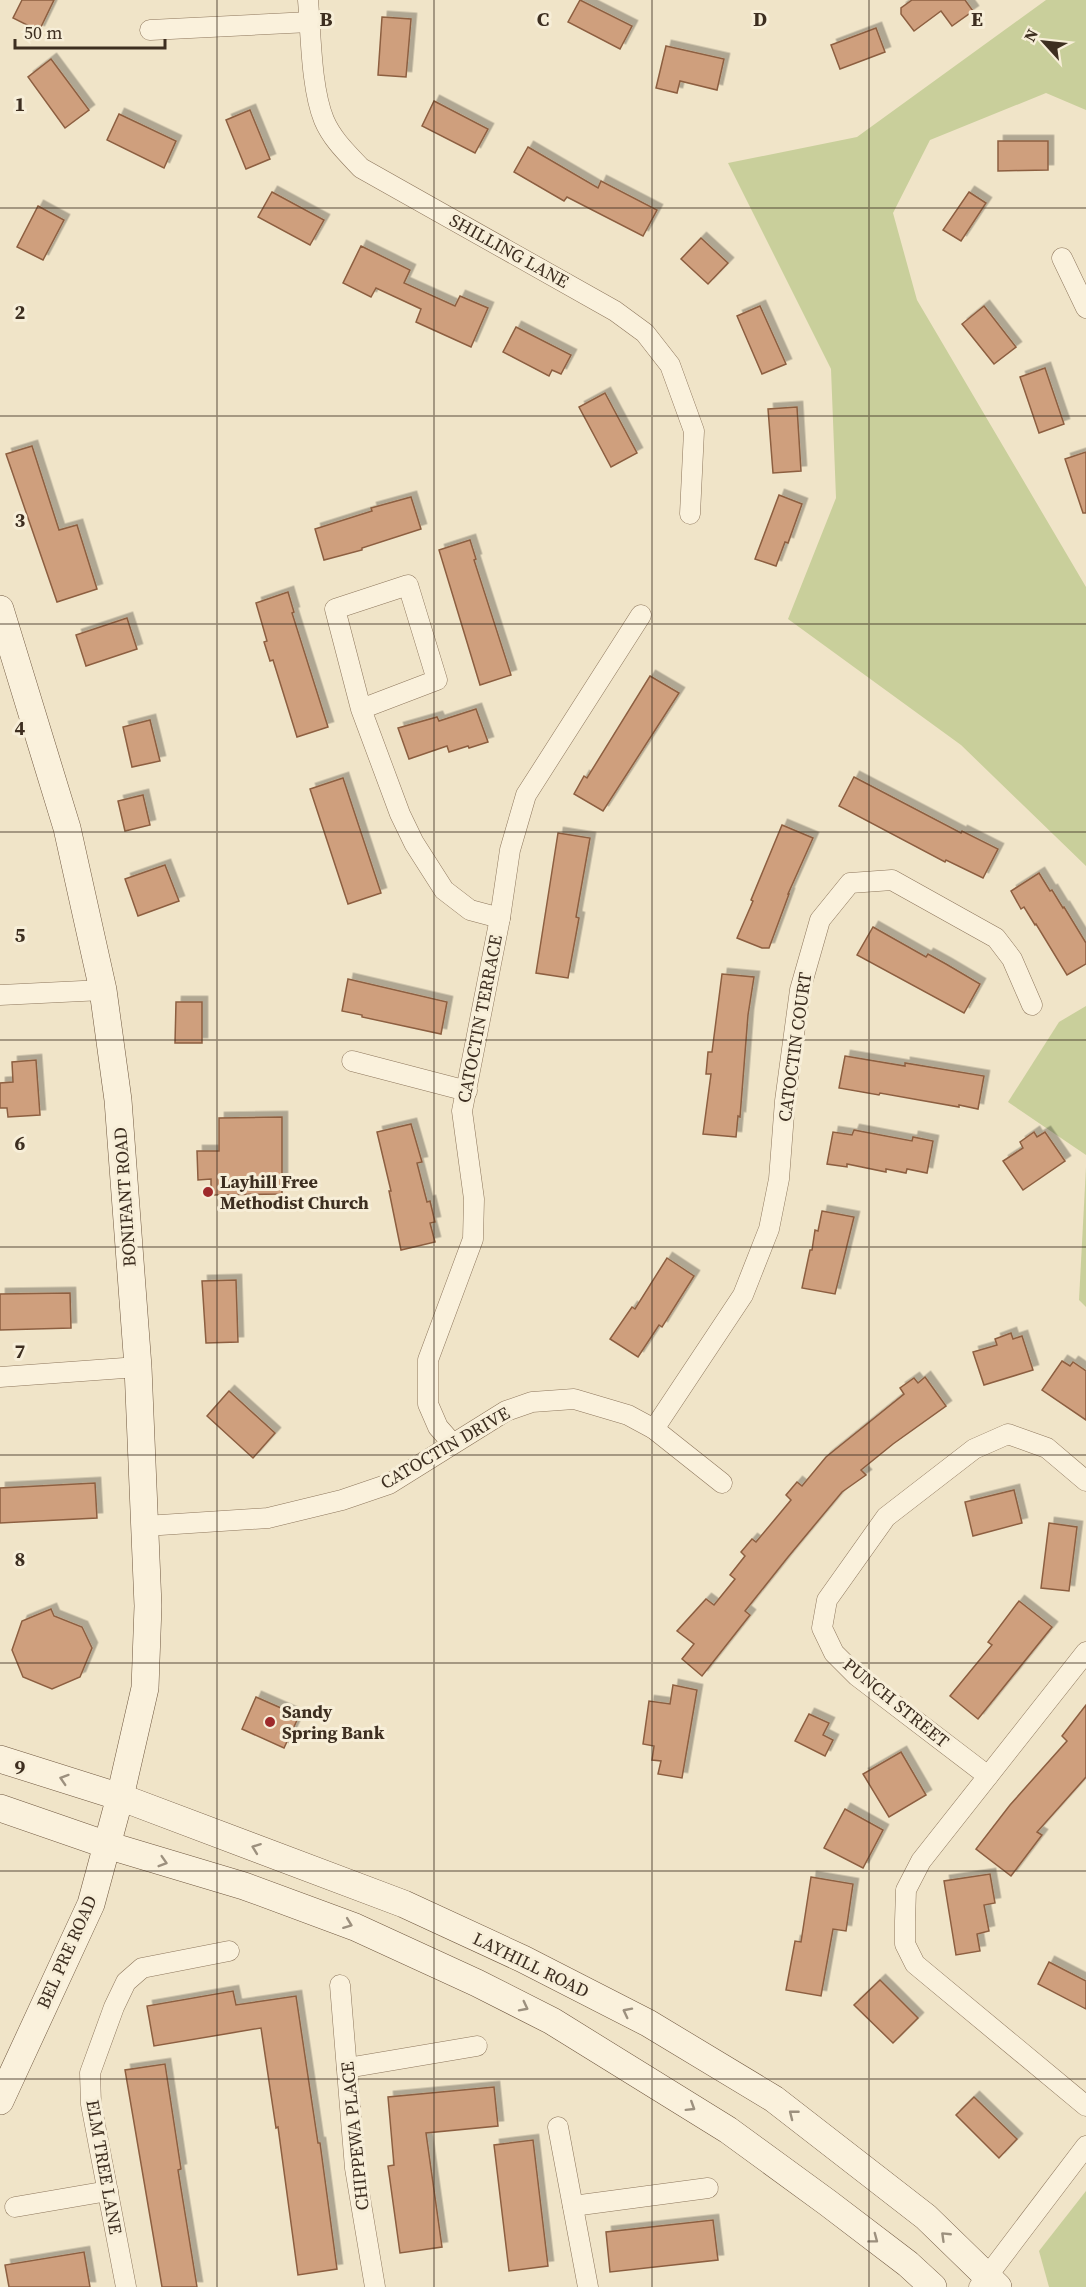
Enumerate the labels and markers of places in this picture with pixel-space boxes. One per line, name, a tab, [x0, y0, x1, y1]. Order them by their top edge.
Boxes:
place label: Layhill Free Methodist Church	[220, 1169, 369, 1215]
marker: Layhill Free Methodist Church	[201, 1185, 215, 1199]
place label: Sandy Spring Bank	[282, 1699, 385, 1745]
marker: Sandy Spring Bank	[263, 1715, 277, 1729]

